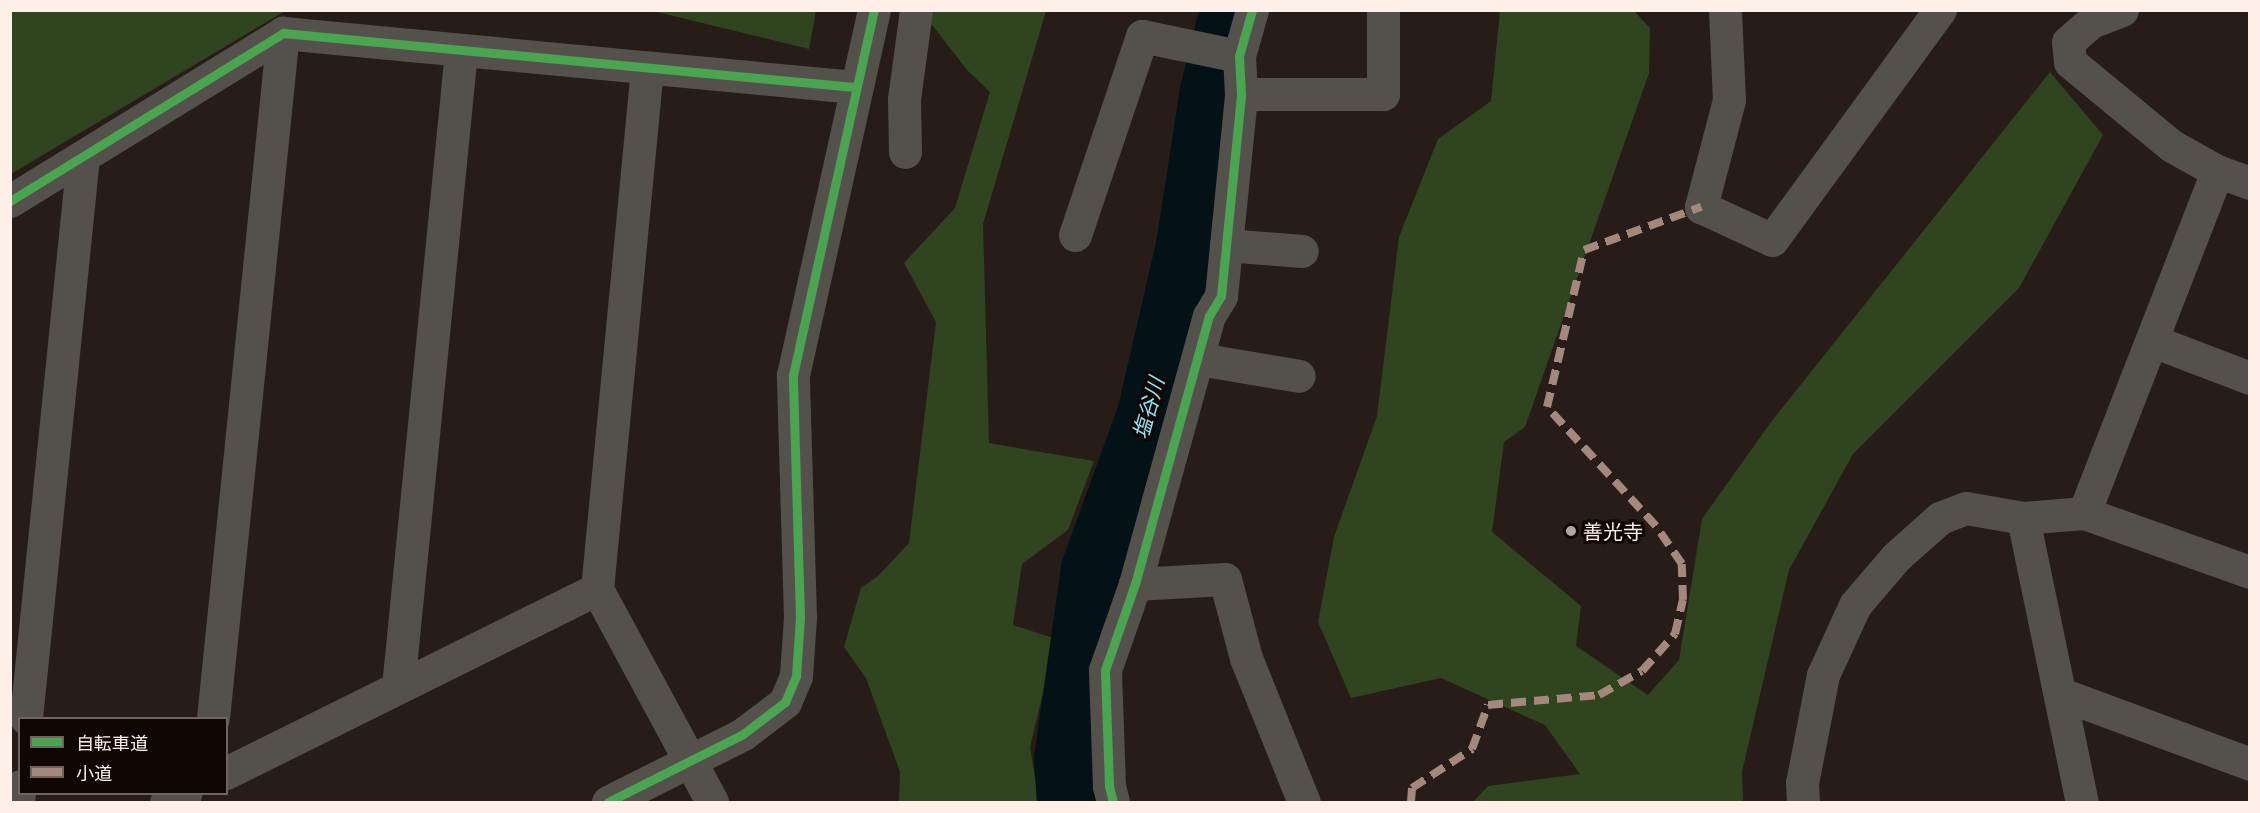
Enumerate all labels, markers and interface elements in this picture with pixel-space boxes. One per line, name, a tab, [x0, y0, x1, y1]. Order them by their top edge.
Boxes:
water label: 塩谷川	[1127, 374, 1169, 442]
place label: 善光寺	[1583, 519, 1643, 543]
marker: 善光寺	[1564, 524, 1578, 538]
legend	[18, 717, 228, 795]
text: 自転車道	[76, 732, 148, 754]
text: 小道	[76, 762, 112, 784]

